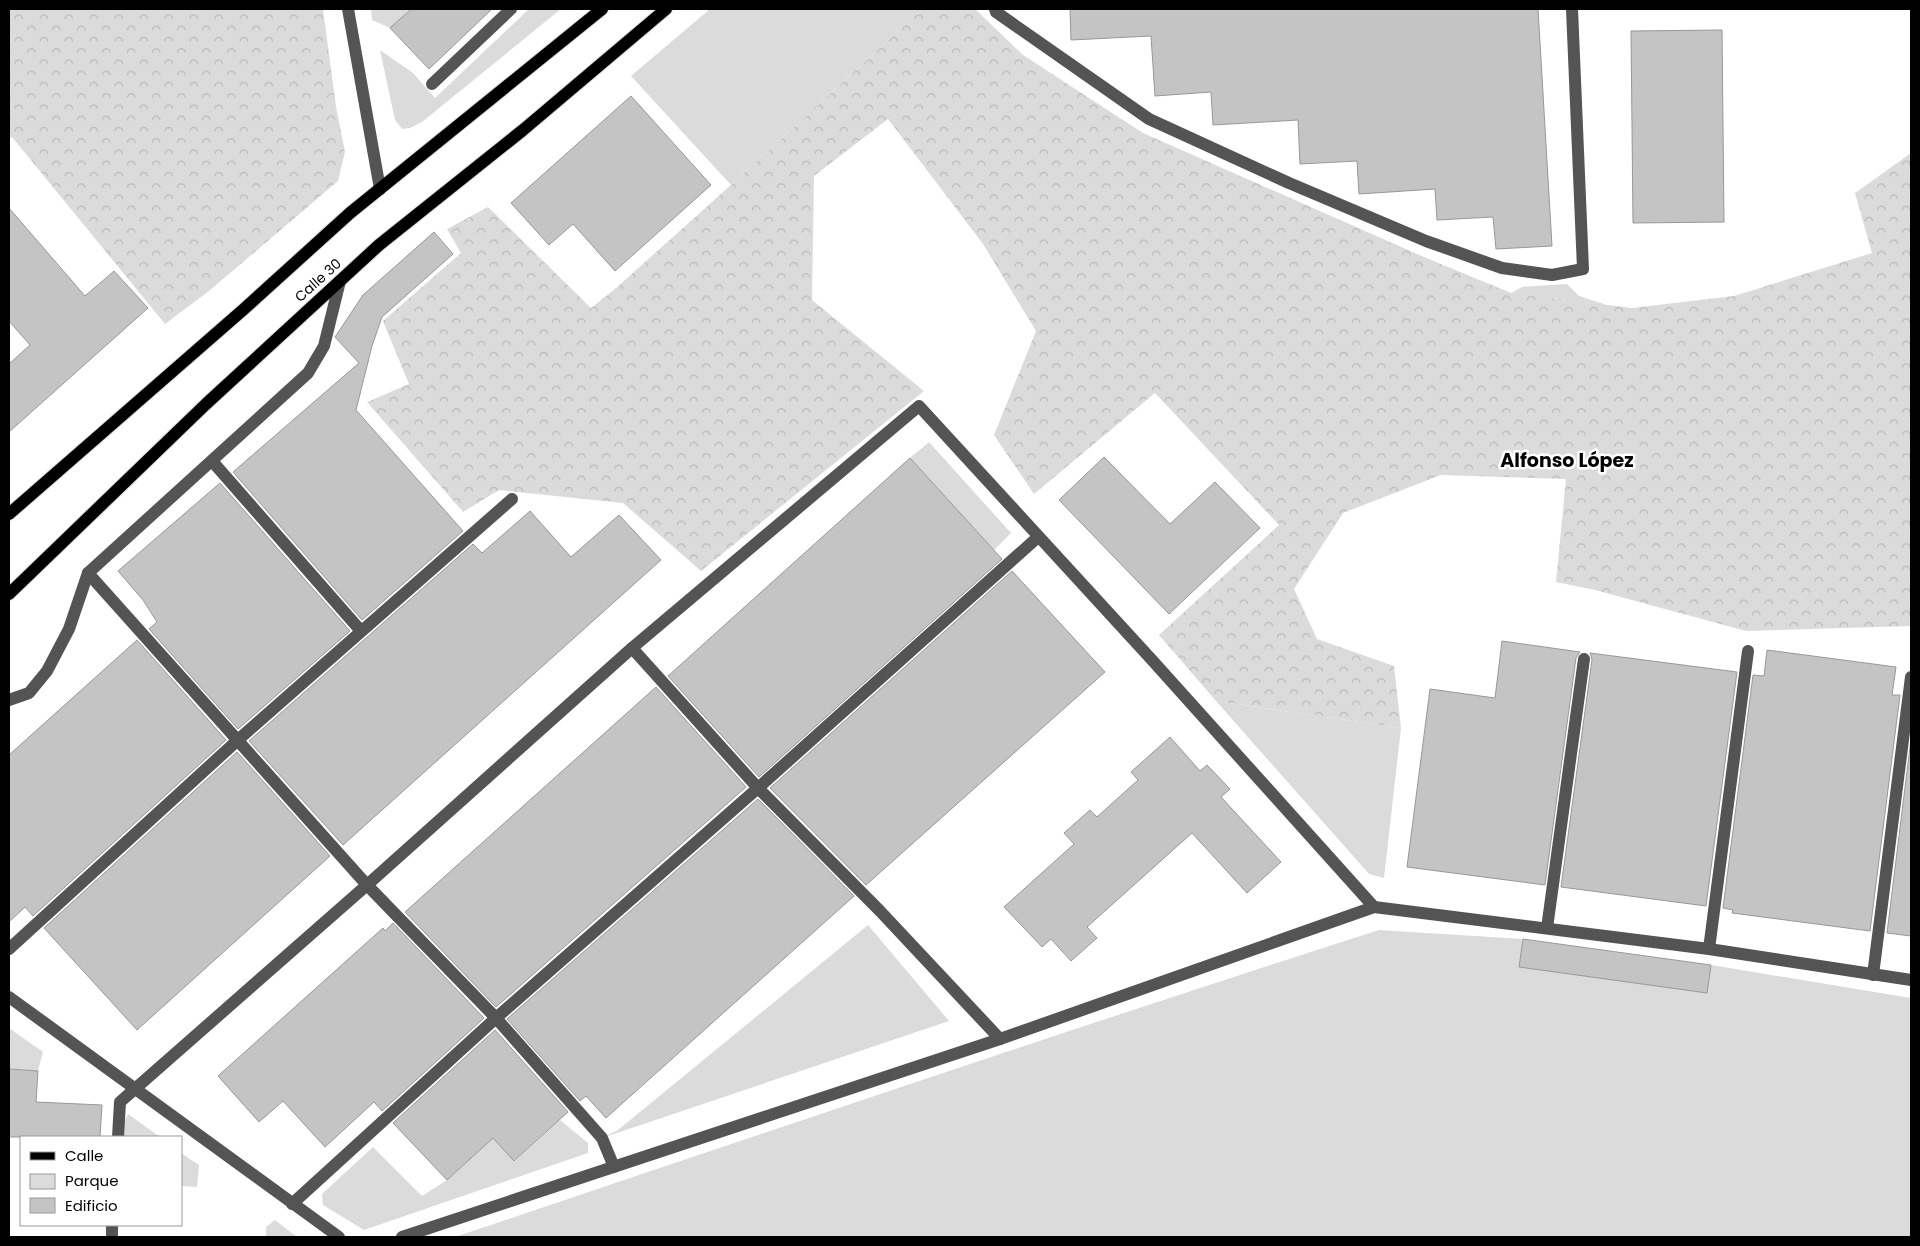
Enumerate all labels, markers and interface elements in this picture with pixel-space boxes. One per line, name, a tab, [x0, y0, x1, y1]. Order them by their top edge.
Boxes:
street label: Calle 30	[290, 254, 346, 306]
district label: Alfonso López	[1500, 447, 1634, 474]
legend	[20, 1136, 182, 1226]
text: Calle	[65, 1145, 103, 1166]
text: Parque	[65, 1170, 118, 1191]
text: Edificio	[65, 1195, 118, 1216]

